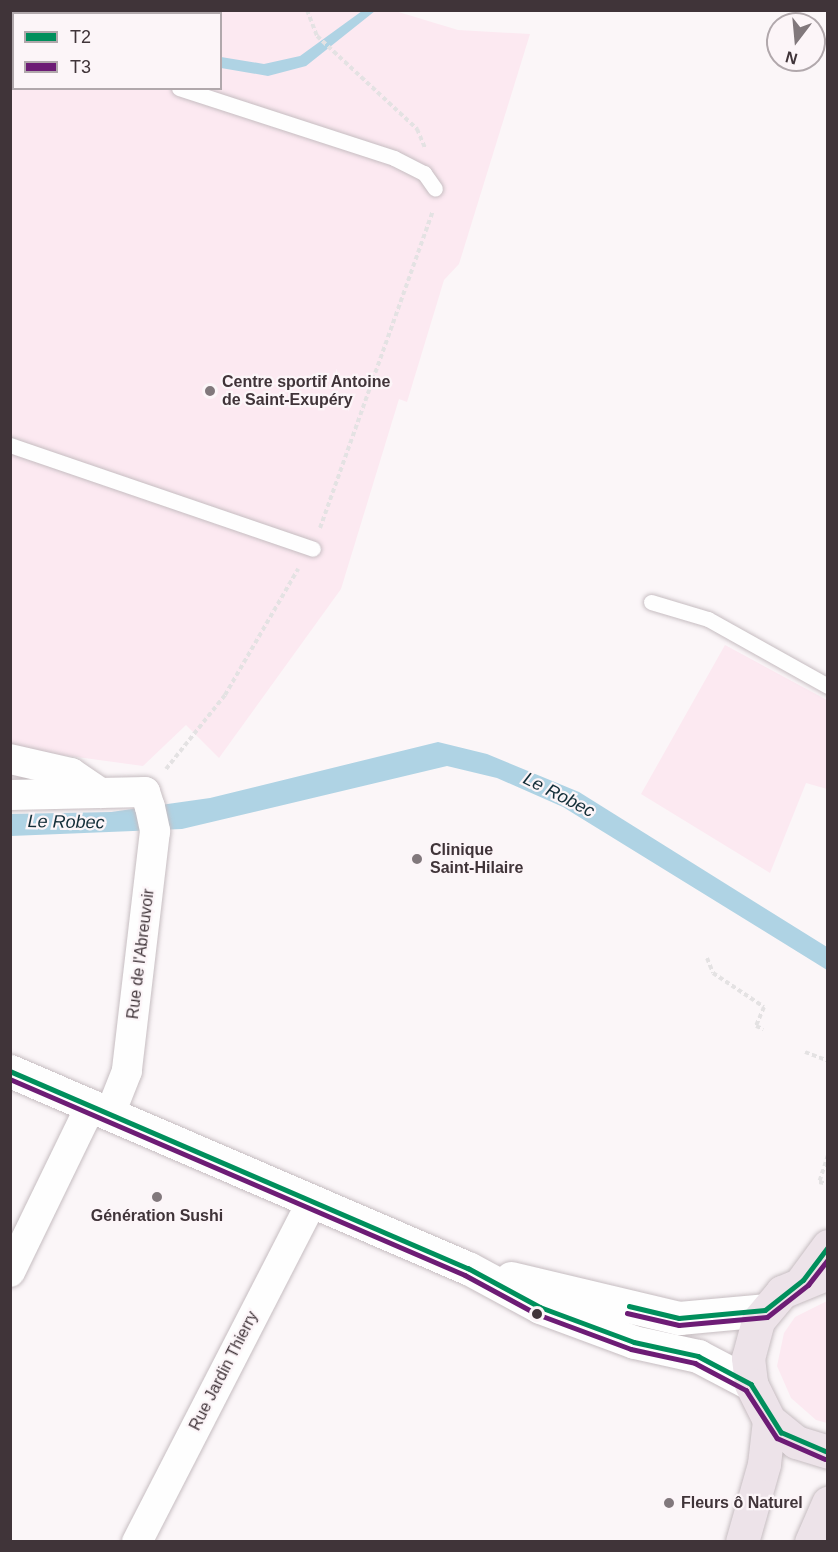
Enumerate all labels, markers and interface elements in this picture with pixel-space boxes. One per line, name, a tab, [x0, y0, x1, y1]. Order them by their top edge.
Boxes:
legend	[12, 12, 222, 90]
north arrow	[766, 12, 826, 72]
text: T2	[70, 27, 91, 47]
text: N	[784, 48, 799, 68]
text: T3	[70, 57, 91, 77]
place label: Centre sportif Antoine de Saint-Exupéry	[222, 372, 391, 410]
marker: Centre sportif Antoine de Saint-Exupéry	[203, 384, 217, 398]
water label: Le Robec	[520, 768, 598, 822]
water label: Le Robec	[27, 811, 105, 833]
place label: Clinique Saint-Hilaire	[430, 840, 523, 878]
marker: Clinique Saint-Hilaire	[408, 850, 426, 868]
street label: Rue de l'Abreuvoir	[123, 888, 159, 1020]
marker: Génération Sushi	[150, 1190, 164, 1204]
place label: Génération Sushi	[91, 1206, 223, 1226]
street label: Rue Jardin Thierry	[186, 1308, 262, 1434]
unlabelled marker	[531, 1308, 543, 1320]
place label: Fleurs ô Naturel	[681, 1493, 803, 1513]
marker: Fleurs ô Naturel	[662, 1496, 676, 1510]

